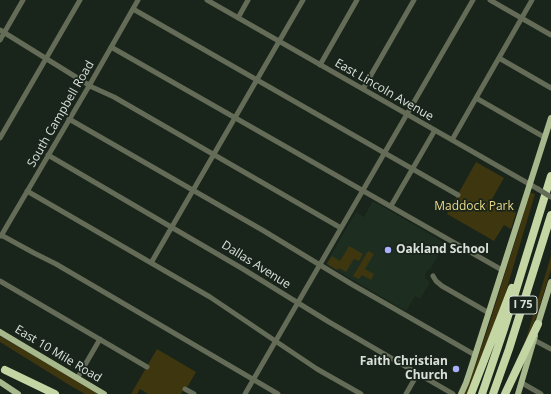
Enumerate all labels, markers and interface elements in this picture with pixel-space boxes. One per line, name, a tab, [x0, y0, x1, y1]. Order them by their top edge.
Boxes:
street label: East Lincoln Avenue	[332, 56, 436, 124]
street label: South Campbell Road	[25, 58, 97, 170]
park label: Maddock Park	[434, 200, 514, 214]
street label: Dallas Avenue	[219, 238, 293, 292]
place label: Oakland School	[396, 243, 489, 257]
marker: Oakland School	[383, 245, 393, 255]
road number: I 75	[509, 296, 537, 314]
street label: East 10 Mile Road	[12, 322, 104, 386]
place label: Faith Christian Church	[360, 355, 448, 383]
marker: Faith Christian Church	[451, 364, 461, 374]

